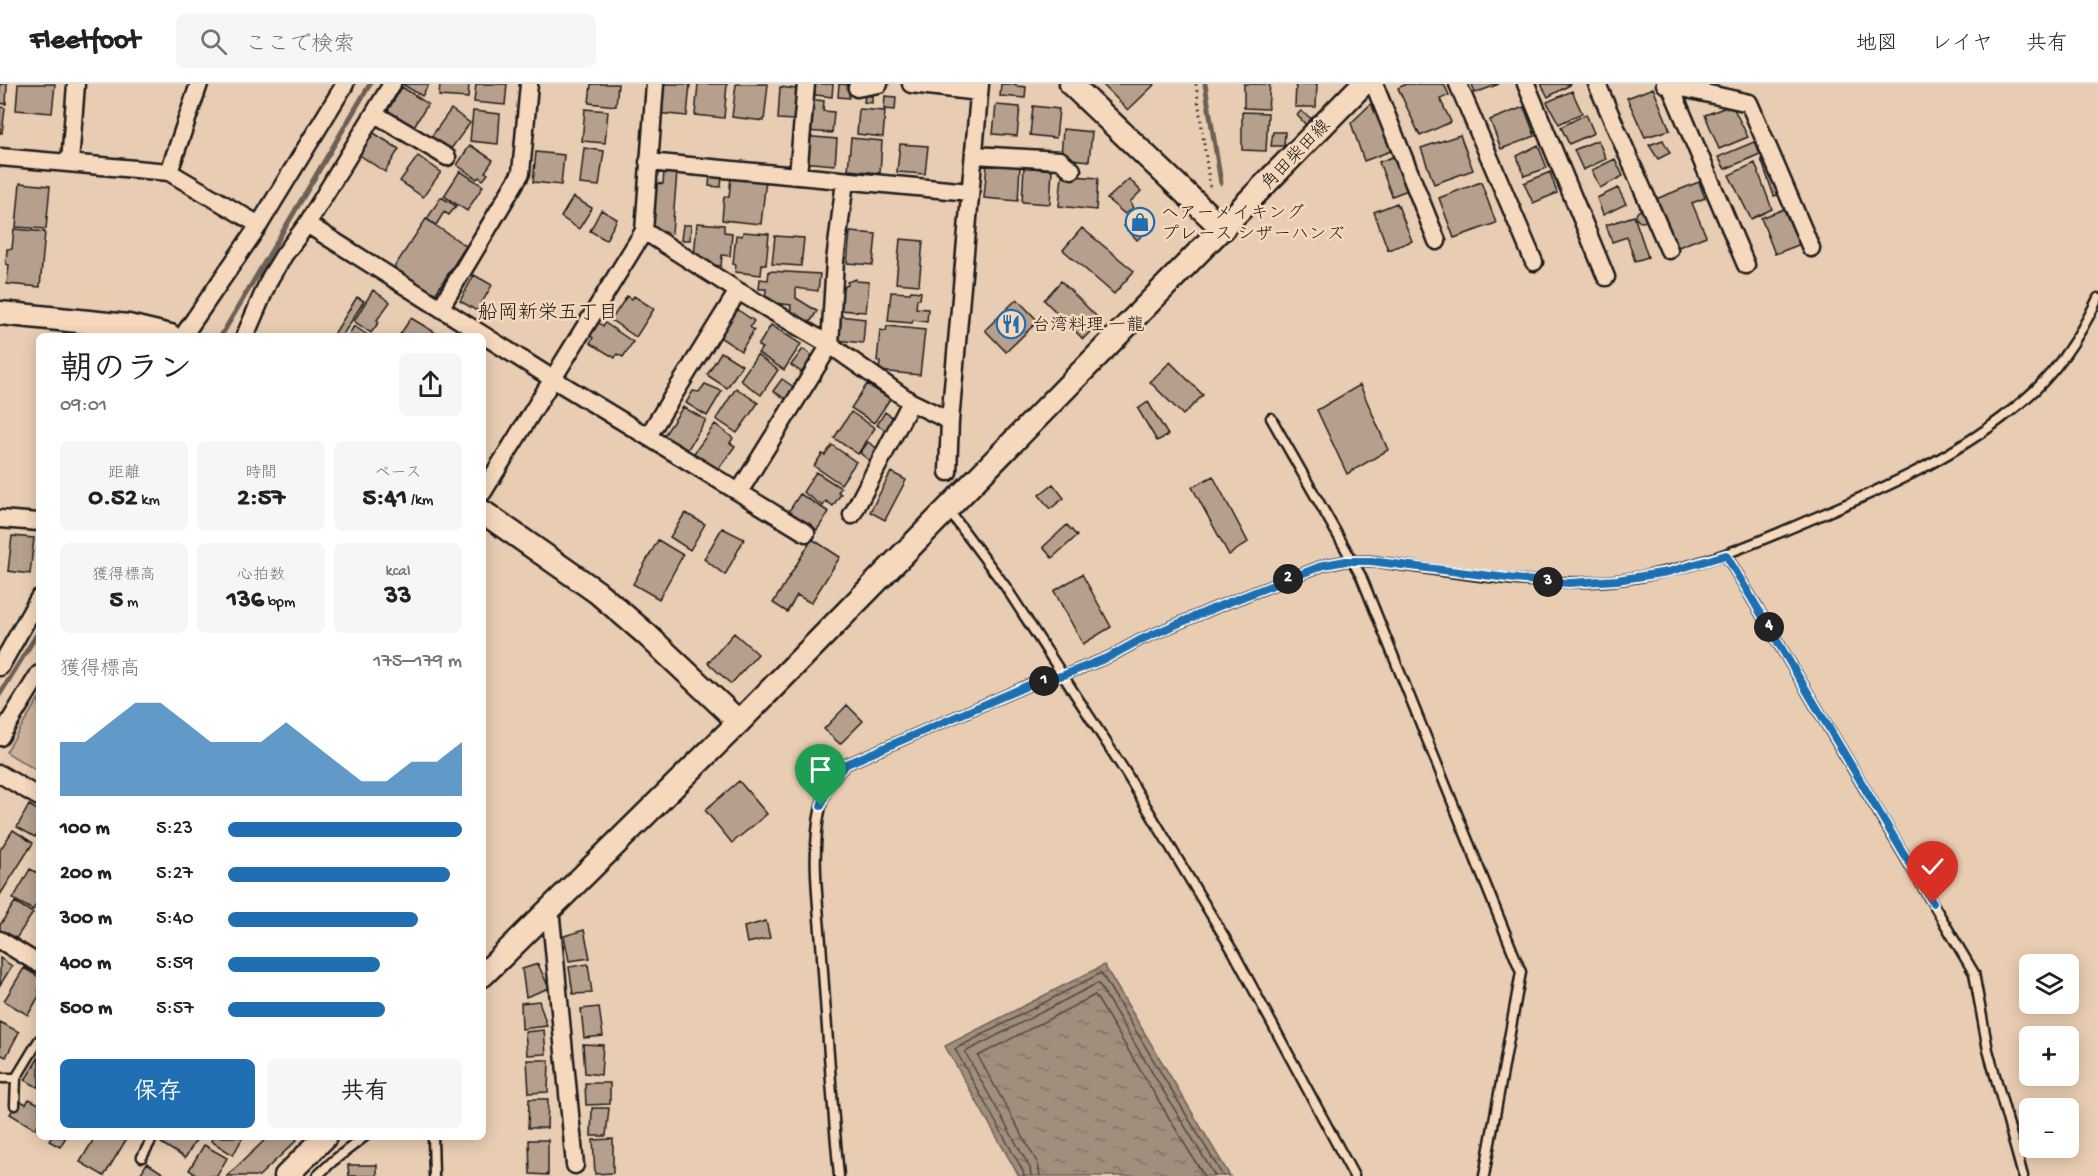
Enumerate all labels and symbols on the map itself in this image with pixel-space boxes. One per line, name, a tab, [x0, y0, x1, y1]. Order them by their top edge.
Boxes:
street label: 角田柴田線	[1257, 115, 1336, 195]
place label: ヘアーメイキング プレース シザーハンズ	[1161, 203, 1345, 246]
shop icon: ヘアーメイキング プレース シザーハンズ	[1124, 206, 1156, 238]
district label: 船岡新栄五丁目	[478, 301, 618, 326]
restaurant icon: 台湾料理 一龍	[995, 308, 1027, 340]
place label: 台湾料理 一龍	[1032, 315, 1144, 337]
pin: 2	[1273, 564, 1303, 594]
pin: 3	[1533, 567, 1563, 597]
pin: 4	[1754, 612, 1784, 642]
pin: 1	[1029, 666, 1059, 696]
pin	[795, 744, 846, 806]
pin	[1907, 841, 1958, 903]

